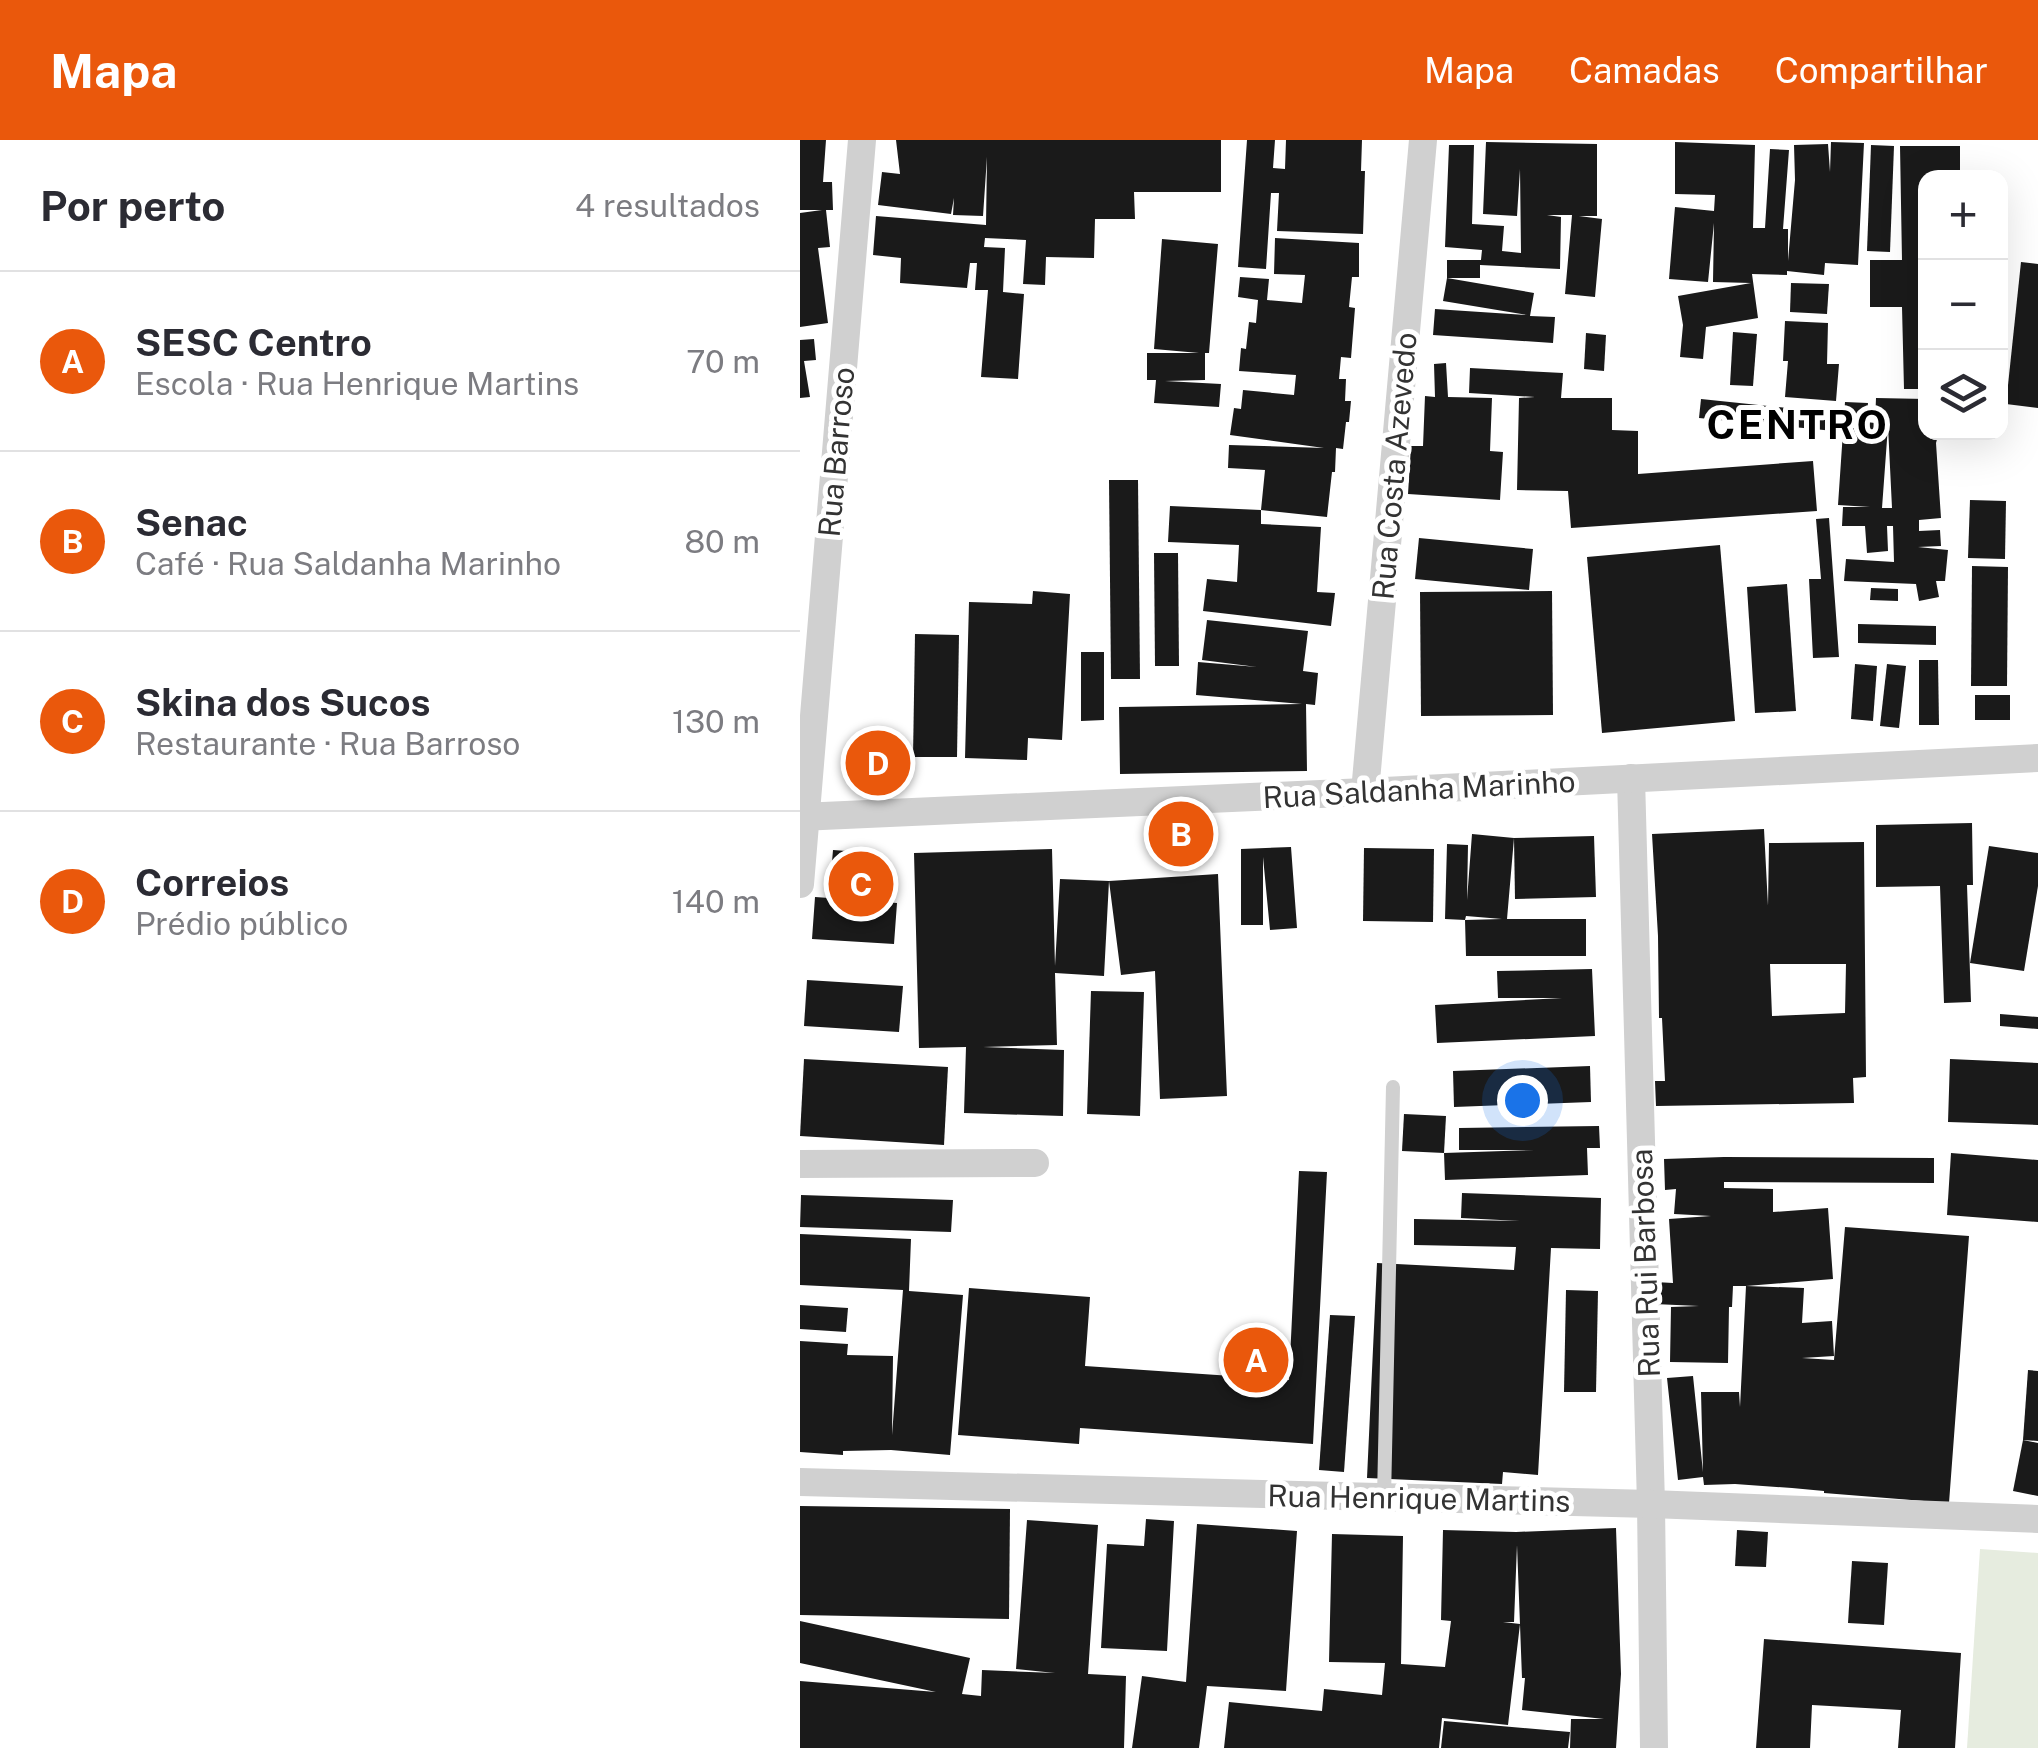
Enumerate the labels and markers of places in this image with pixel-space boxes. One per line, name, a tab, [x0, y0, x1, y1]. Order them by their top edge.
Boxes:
pin: D	[846, 726, 910, 800]
pin: B	[1148, 796, 1214, 872]
pin: C	[828, 846, 894, 922]
pin: A	[1224, 1322, 1288, 1398]

